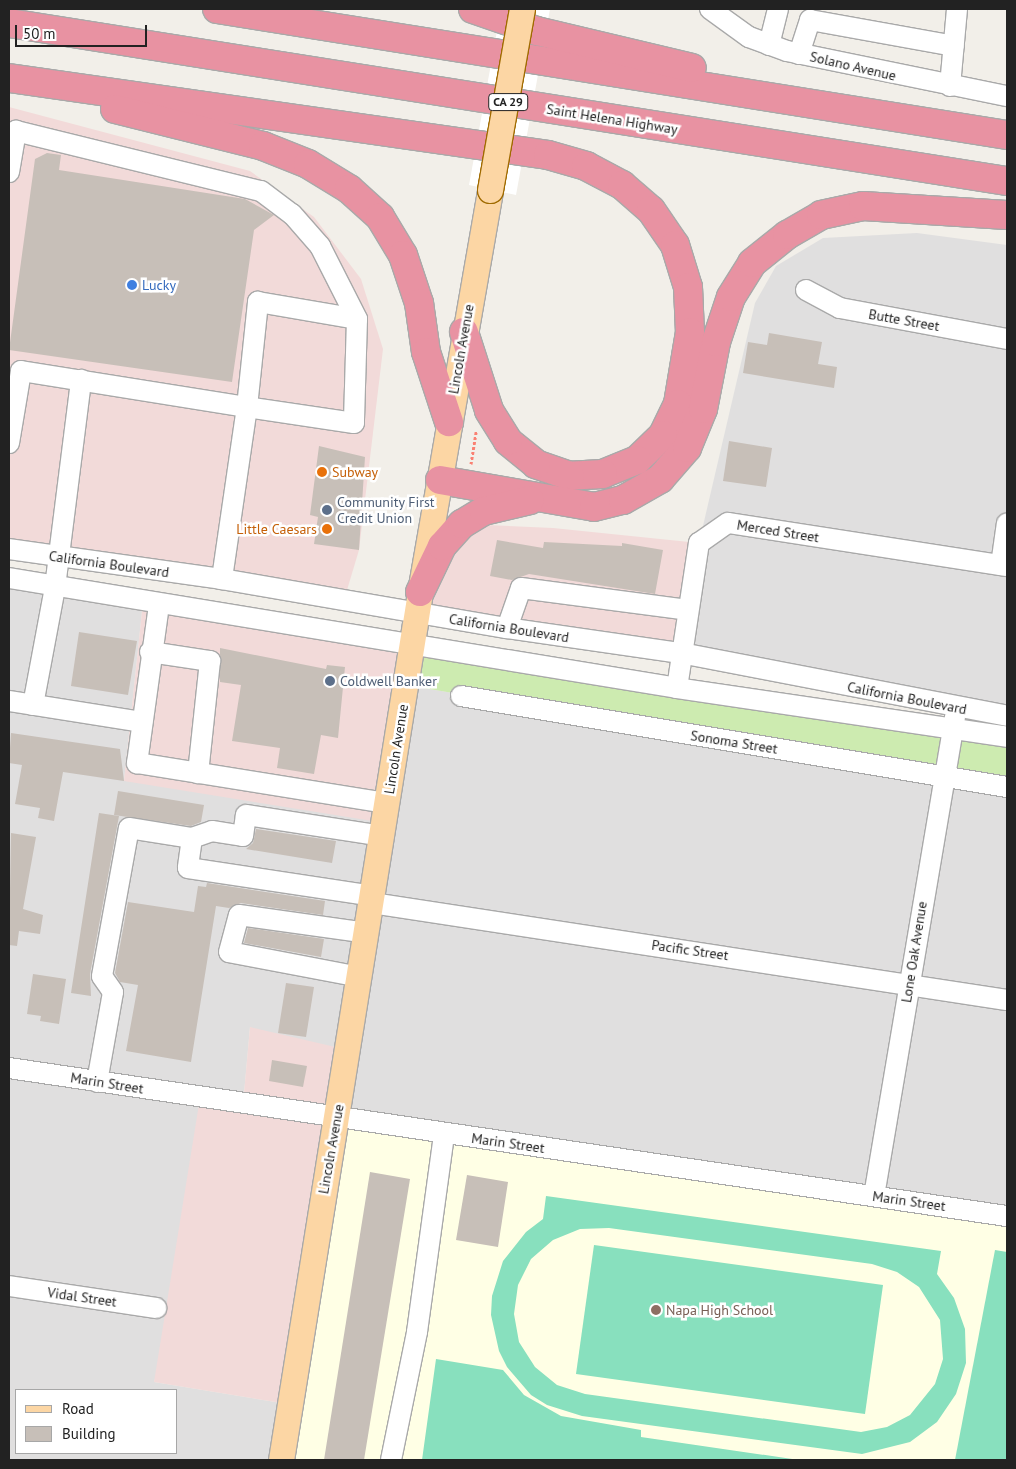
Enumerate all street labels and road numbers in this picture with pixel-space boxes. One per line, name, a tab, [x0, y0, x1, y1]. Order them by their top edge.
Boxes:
street label: Solano Avenue	[808, 48, 898, 84]
road number: CA 29	[487, 92, 529, 111]
street label: Saint Helena Highway	[545, 100, 679, 138]
street label: Lincoln Avenue	[445, 303, 477, 395]
street label: Butte Street	[867, 306, 941, 334]
street label: Merced Street	[736, 516, 820, 546]
street label: California Boulevard	[48, 547, 170, 581]
street label: California Boulevard	[448, 610, 570, 646]
street label: California Boulevard	[846, 678, 968, 718]
street label: Lincoln Avenue	[381, 703, 411, 795]
street label: Sonoma Street	[689, 727, 779, 757]
street label: Lone Oak Avenue	[898, 900, 930, 1004]
street label: Pacific Street	[650, 936, 730, 964]
street label: Marin Street	[69, 1069, 145, 1097]
street label: Lincoln Avenue	[315, 1103, 347, 1195]
street label: Marin Street	[470, 1130, 546, 1156]
street label: Marin Street	[871, 1188, 947, 1214]
street label: Vidal Street	[46, 1284, 118, 1310]

